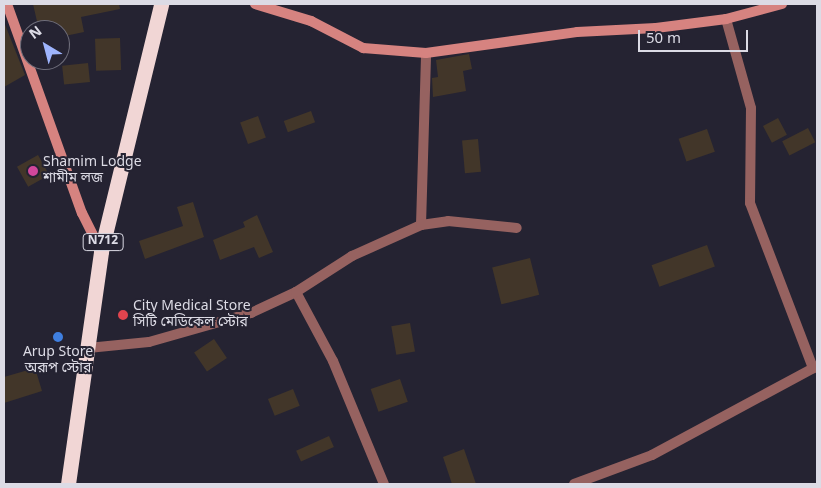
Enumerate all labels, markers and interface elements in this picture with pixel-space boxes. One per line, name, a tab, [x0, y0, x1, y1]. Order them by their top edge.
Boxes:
north arrow	[20, 20, 70, 70]
scale bar	[641, 20, 751, 52]
text: N	[26, 22, 47, 44]
text: 50 m	[646, 29, 681, 49]
place label: Shamim Lodge শামীম লজ	[43, 155, 142, 188]
marker: Shamim Lodge শামীম লজ	[27, 165, 39, 177]
road number: N712	[82, 232, 124, 252]
place label: City Medical Store সিটি মেডিকেল স্টোর	[133, 299, 251, 332]
marker: City Medical Store সিটি মেডিকেল স্টোর	[117, 309, 129, 321]
marker: Arup Store অরূপ স্টোর	[52, 331, 64, 343]
place label: Arup Store অরূপ স্টোর	[23, 345, 93, 378]

